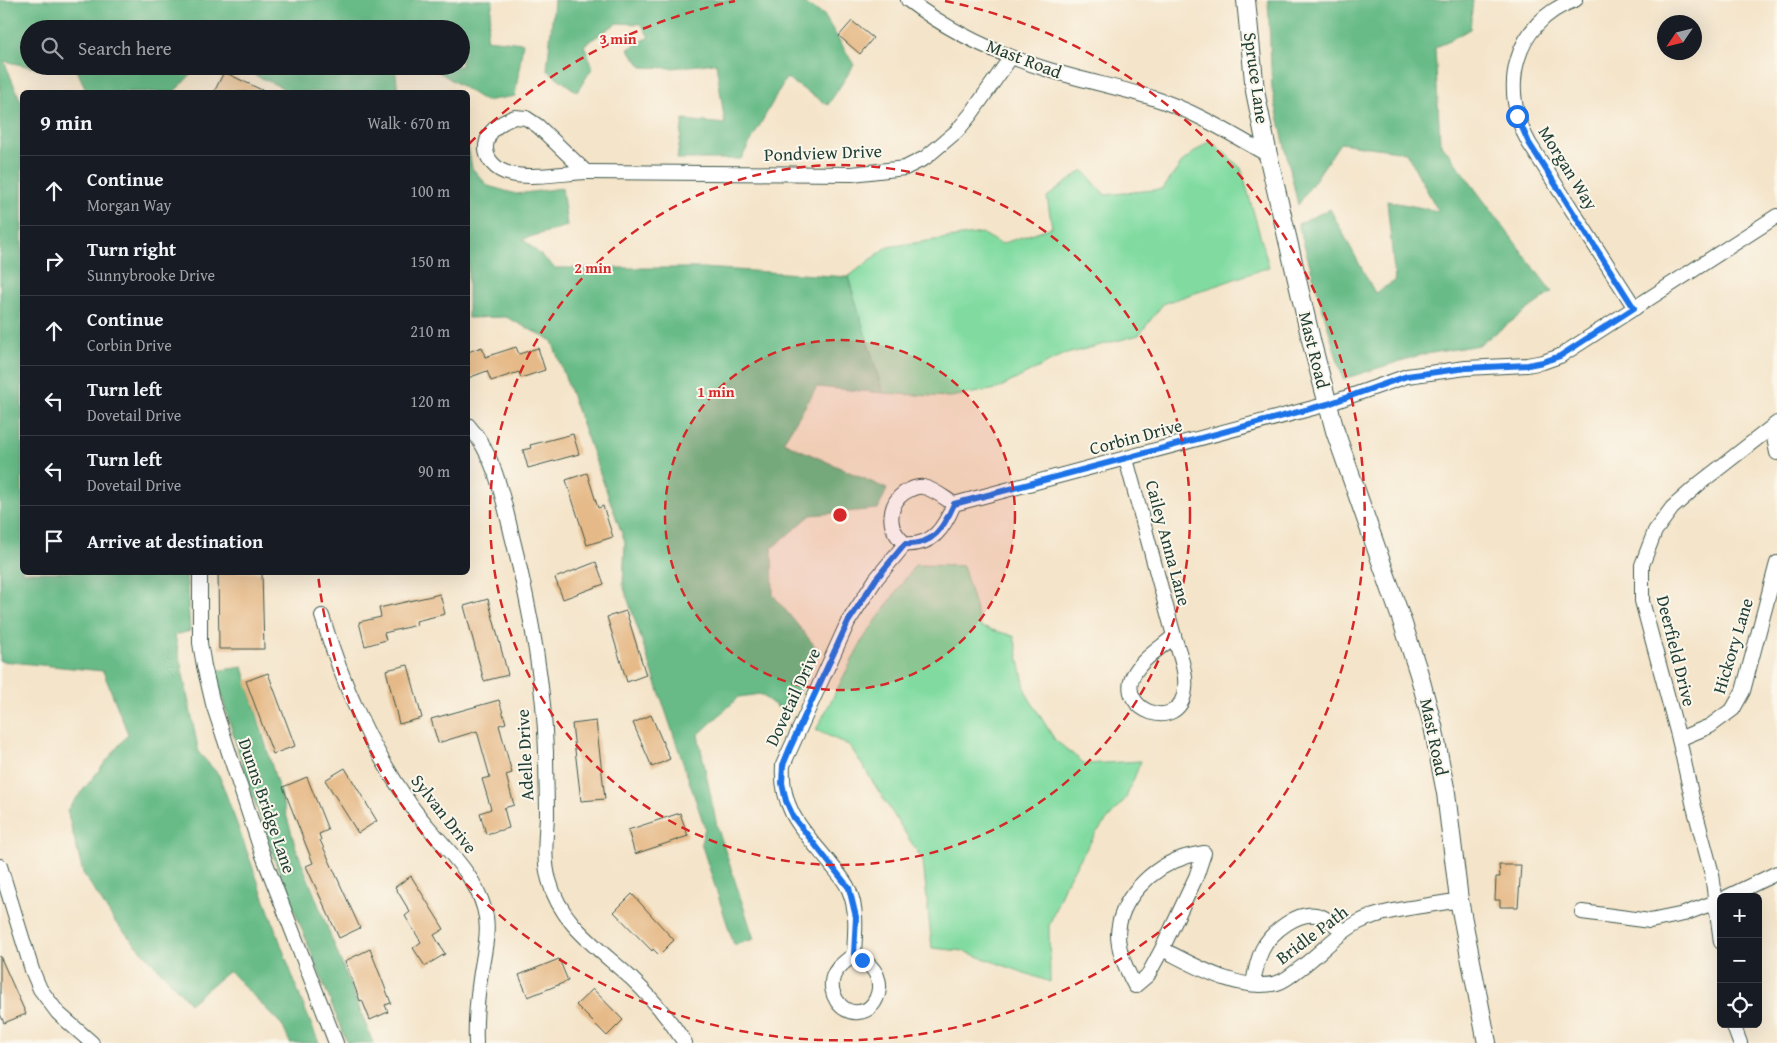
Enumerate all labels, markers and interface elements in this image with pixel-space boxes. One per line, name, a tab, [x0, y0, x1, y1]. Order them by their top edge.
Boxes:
north arrow	[1657, 15, 1702, 60]
search box	[20, 20, 470, 75]
text: 3 min	[599, 28, 637, 49]
street label: Spruce Lane	[1237, 31, 1276, 125]
street label: Mast Road	[983, 32, 1066, 85]
icon: search	[38, 34, 66, 62]
text: Search here	[78, 34, 172, 62]
route start	[1506, 105, 1529, 128]
text: 9 min	[40, 107, 92, 138]
text: Walk · 670 m	[367, 111, 450, 135]
street label: Morgan Way	[1532, 120, 1605, 215]
street label: Pondview Drive	[763, 137, 883, 168]
text: Continue	[87, 165, 164, 193]
icon: ahead	[40, 177, 68, 205]
text: 100 m	[410, 179, 450, 203]
text: Morgan Way	[87, 193, 171, 217]
text: Turn right	[87, 235, 176, 263]
icon: right	[40, 247, 68, 275]
text: 150 m	[410, 249, 450, 273]
text: 2 min	[574, 257, 612, 278]
text: Sunnybrooke Drive	[87, 263, 215, 287]
text: Continue	[87, 305, 164, 333]
street label: Mast Road	[1292, 309, 1337, 392]
icon: ahead	[40, 317, 68, 345]
text: 210 m	[410, 319, 450, 343]
text: Corbin Drive	[87, 333, 172, 357]
text: Turn left	[87, 375, 162, 403]
text: 1 min	[697, 381, 735, 402]
icon: left	[40, 387, 68, 415]
text: 120 m	[410, 389, 450, 413]
text: Dovetail Drive	[87, 403, 181, 427]
street label: Corbin Drive	[1086, 411, 1185, 462]
text: Turn left	[87, 445, 162, 473]
icon: left	[40, 457, 68, 485]
text: 90 m	[418, 459, 450, 483]
text: Dovetail Drive	[87, 473, 181, 497]
street label: Cailey Anna Lane	[1139, 477, 1198, 609]
centre of rings	[831, 506, 849, 524]
icon: arrive	[40, 527, 68, 555]
text: Arrive at destination	[87, 527, 263, 555]
street label: Deerfield Drive	[1650, 593, 1703, 709]
street label: Hickory Lane	[1705, 595, 1760, 697]
street label: Dovetail Drive	[758, 643, 827, 751]
street label: Mast Road	[1413, 696, 1456, 778]
street label: Adelle Drive	[509, 708, 540, 802]
street label: Dunns Bridge Lane	[232, 735, 303, 877]
street label: Sylvan Drive	[405, 768, 484, 859]
map controls	[1717, 893, 1762, 1028]
button: +	[1717, 893, 1762, 938]
street label: Bridle Path	[1270, 898, 1354, 971]
button: −	[1717, 938, 1762, 983]
route end	[851, 949, 874, 972]
button: locate	[1717, 983, 1762, 1028]

